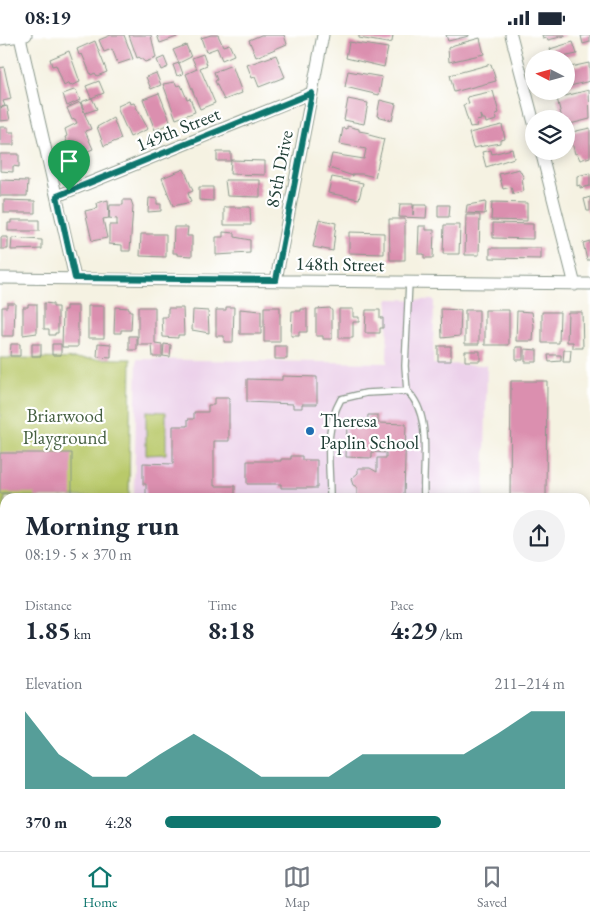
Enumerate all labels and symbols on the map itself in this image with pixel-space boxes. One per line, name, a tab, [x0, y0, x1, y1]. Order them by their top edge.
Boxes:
north arrow	[525, 50, 575, 100]
street label: 149th Street	[132, 101, 224, 157]
street label: 85th Drive	[259, 128, 299, 210]
pin	[48, 140, 90, 191]
street label: 148th Street	[295, 251, 385, 277]
park label: Briarwood Playground	[23, 403, 108, 450]
place label: Theresa Paplin School	[320, 408, 420, 455]
marker: Theresa Paplin School	[304, 425, 316, 437]

